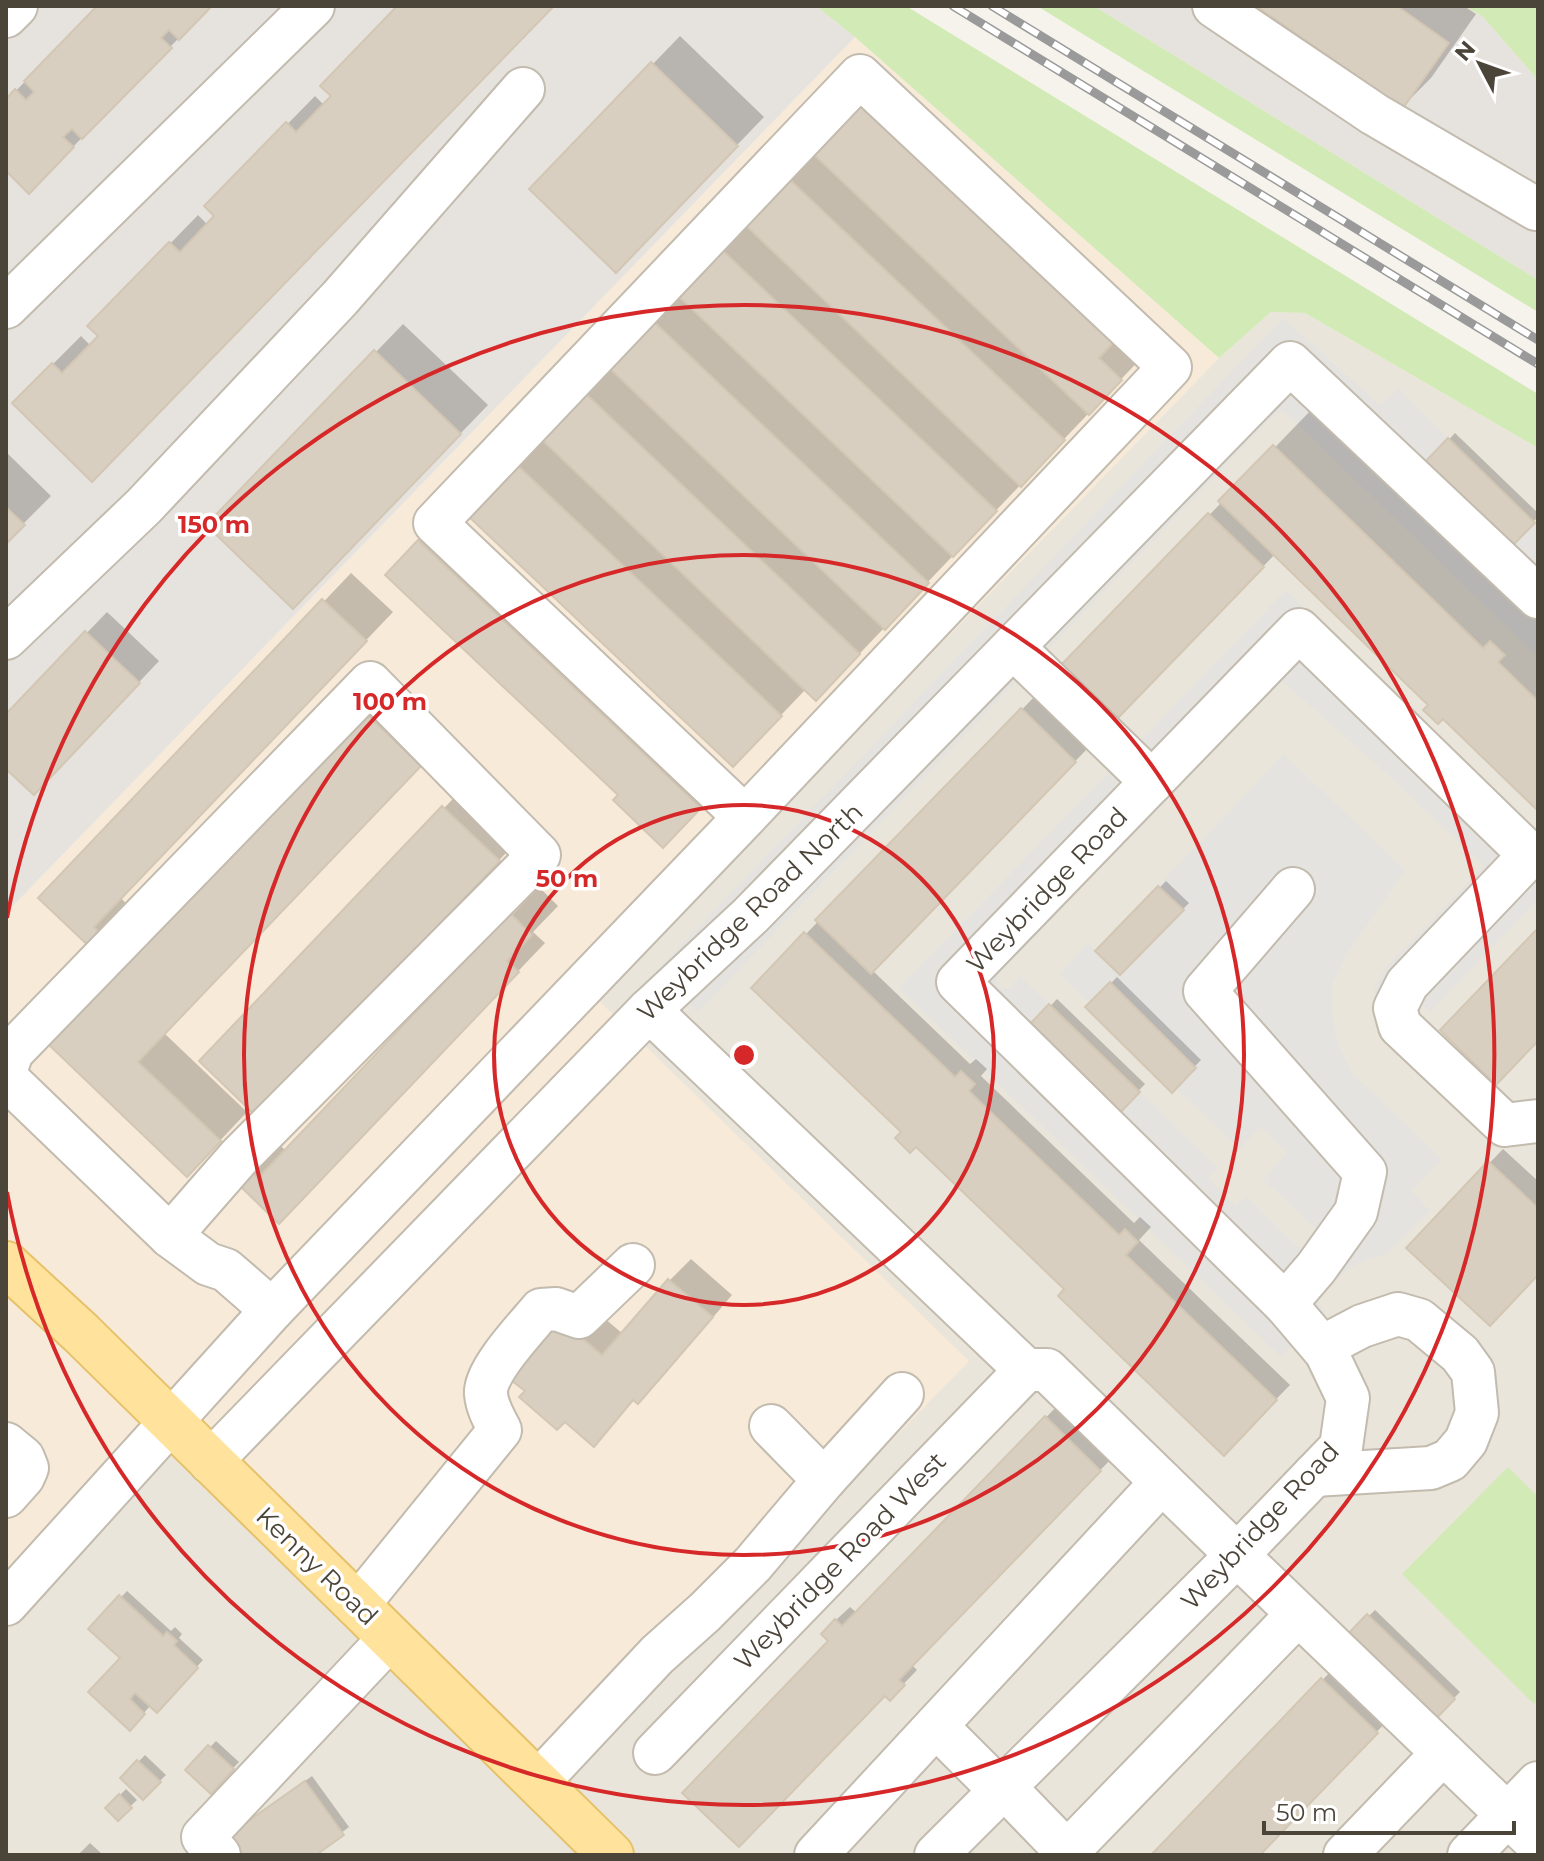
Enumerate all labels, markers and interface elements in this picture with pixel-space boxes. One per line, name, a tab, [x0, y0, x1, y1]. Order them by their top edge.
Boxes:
north arrow	[1440, 24, 1520, 104]
text: N	[1449, 36, 1481, 67]
text: 150 m	[178, 510, 250, 539]
text: 100 m	[353, 687, 427, 716]
street label: Weybridge Road North	[631, 796, 869, 1028]
street label: Weybridge Road	[960, 801, 1134, 979]
text: 50 m	[536, 864, 598, 893]
centre of rings	[730, 1041, 758, 1069]
street label: Weybridge Road	[1174, 1435, 1346, 1617]
street label: Weybridge Road West	[727, 1445, 953, 1677]
street label: Kenny Road	[249, 1500, 385, 1632]
scale bar	[1264, 1785, 1514, 1835]
text: 50 m	[1276, 1798, 1337, 1827]

